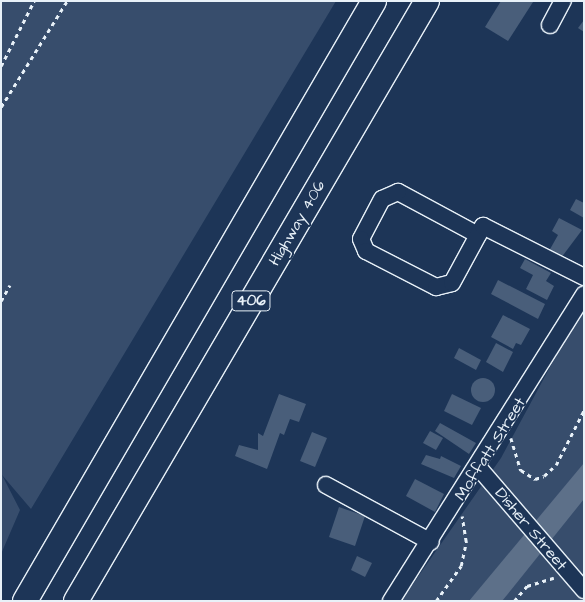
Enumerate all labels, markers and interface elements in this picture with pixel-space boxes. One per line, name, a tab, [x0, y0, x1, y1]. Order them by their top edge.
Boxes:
street label: Highway 406	[265, 177, 329, 269]
road number: 406	[231, 288, 271, 314]
street label: Moffatt Street	[451, 394, 529, 504]
street label: Disher Street	[491, 484, 571, 574]

